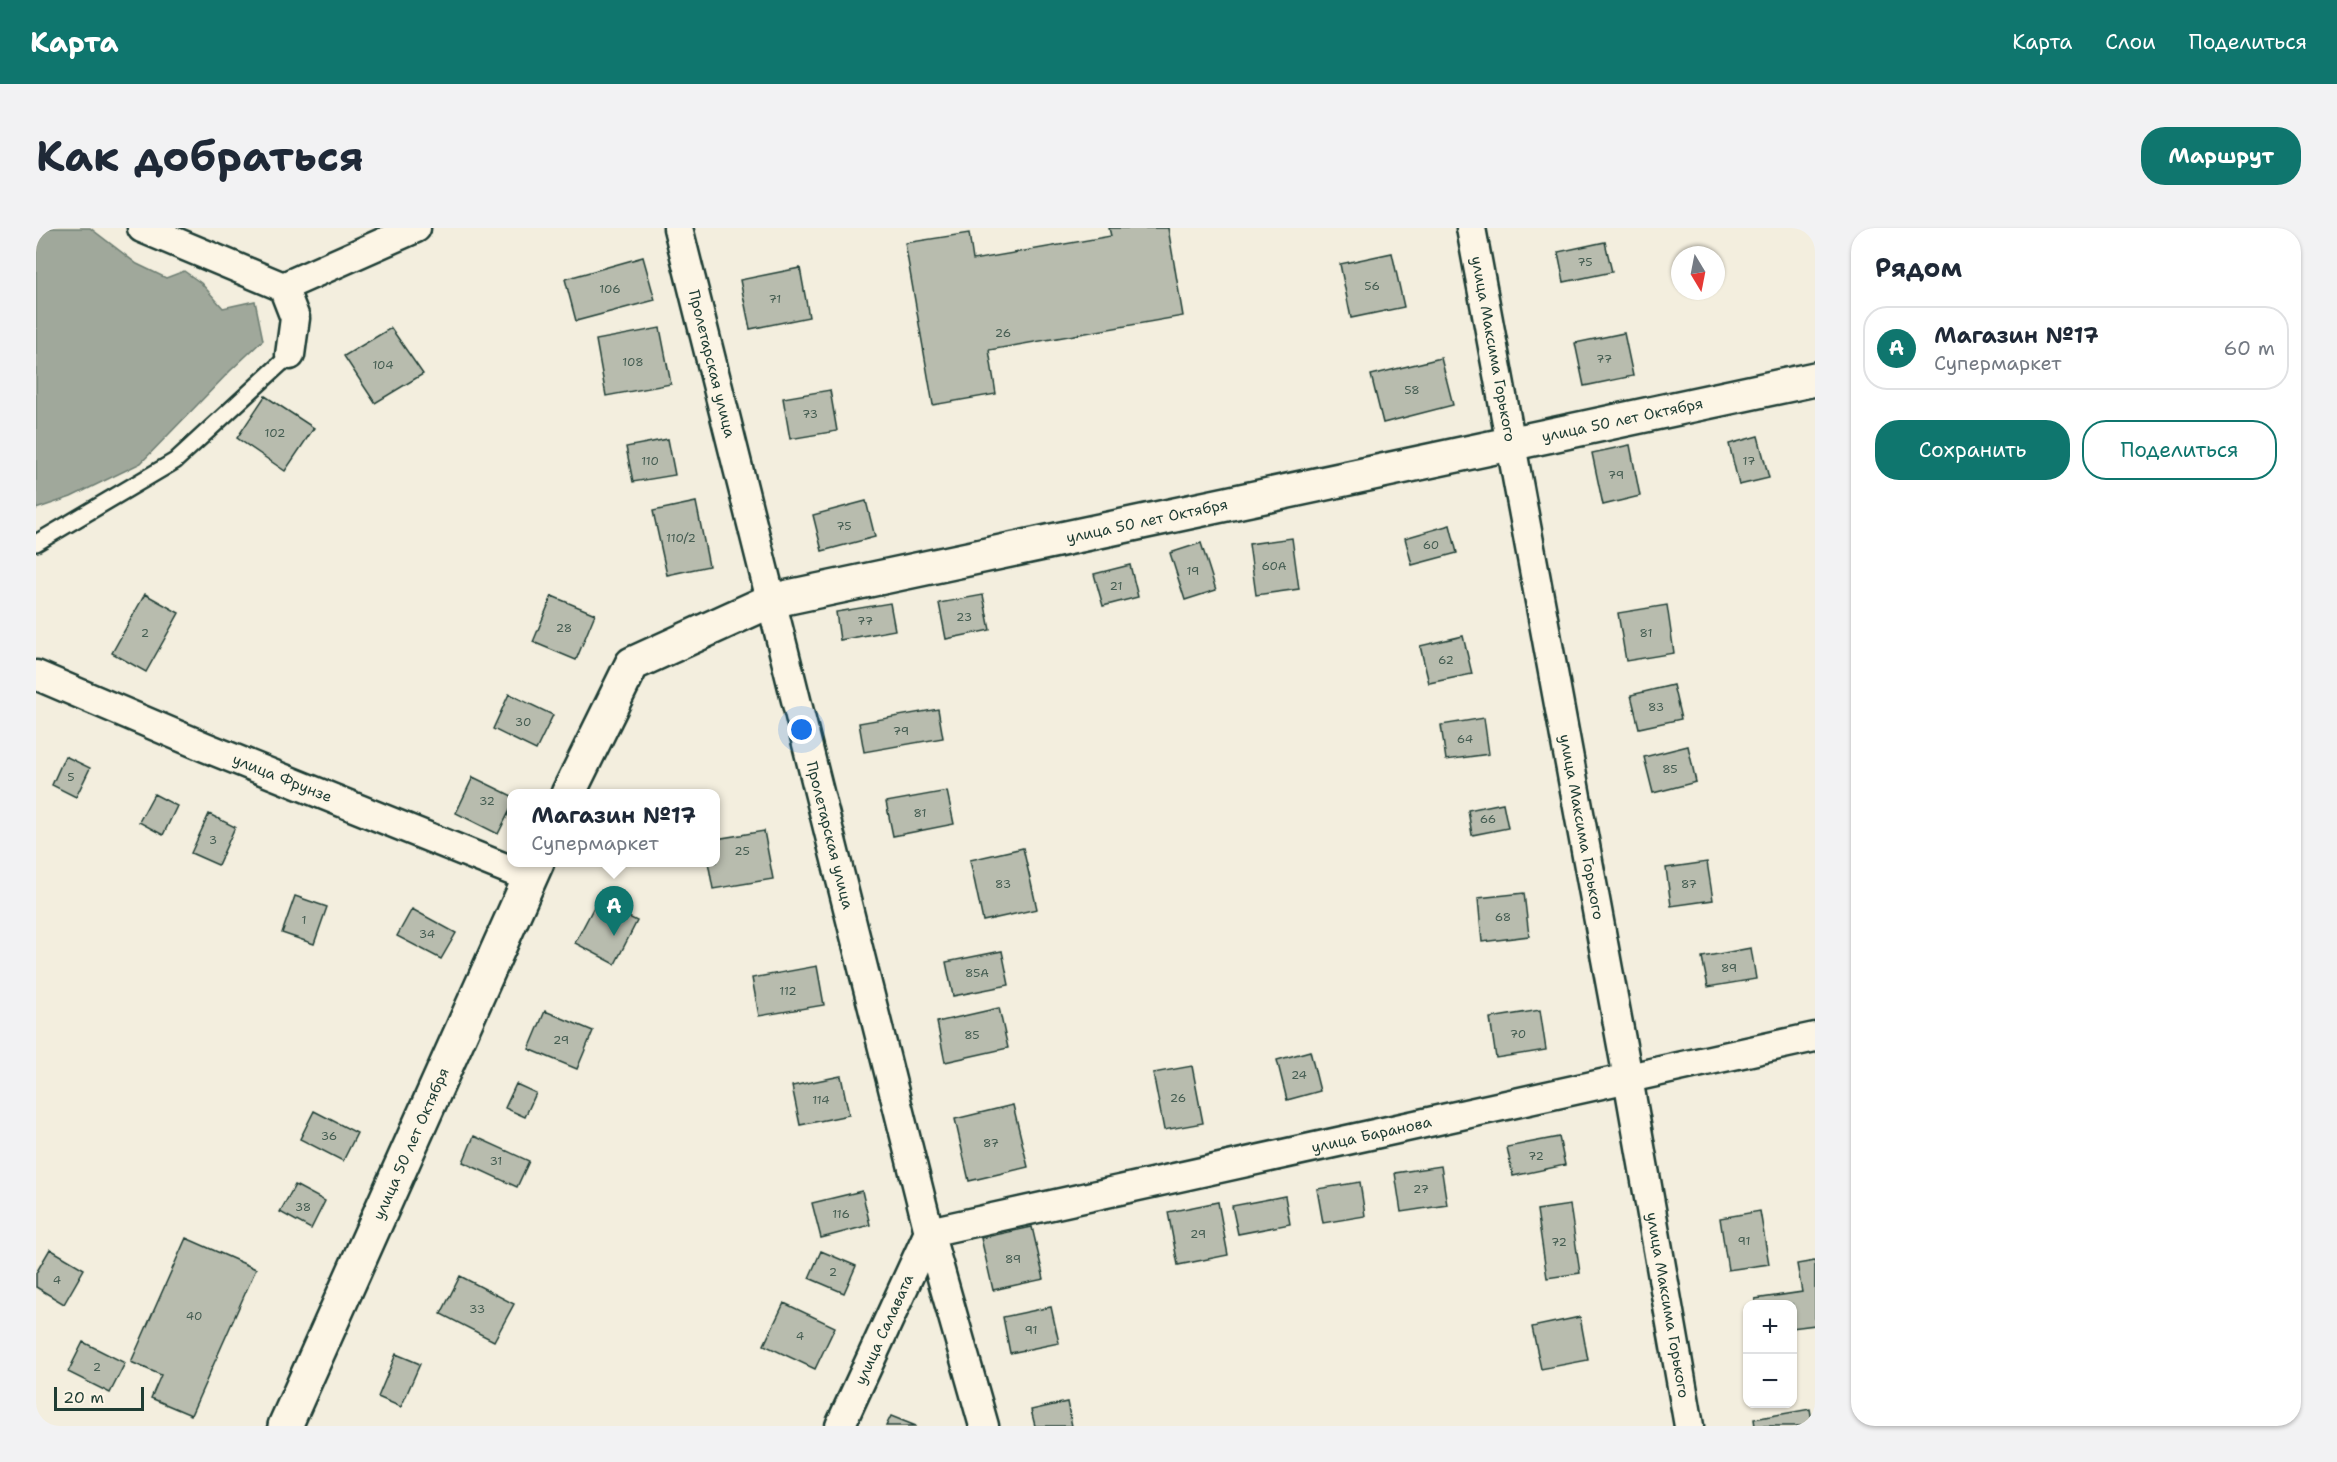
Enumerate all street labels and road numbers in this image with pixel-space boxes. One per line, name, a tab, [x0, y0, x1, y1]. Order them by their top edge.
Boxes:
street label: улица Максима Горького	[1466, 255, 1520, 443]
street label: Пролетарская улица	[684, 288, 740, 441]
street label: улица 50 лет Октября	[1540, 393, 1705, 447]
street label: улица 50 лет Октября	[1064, 494, 1230, 548]
street label: улица Максима Горького	[1555, 733, 1609, 921]
street label: улица Фрунзе	[230, 749, 335, 807]
street label: Пролетарская улица	[802, 759, 858, 912]
street label: улица 50 лет Октября	[368, 1065, 454, 1223]
street label: улица Баранова	[1309, 1112, 1434, 1158]
street label: улица Максима Горького	[1642, 1211, 1694, 1400]
street label: улица Салавата	[850, 1271, 919, 1388]

